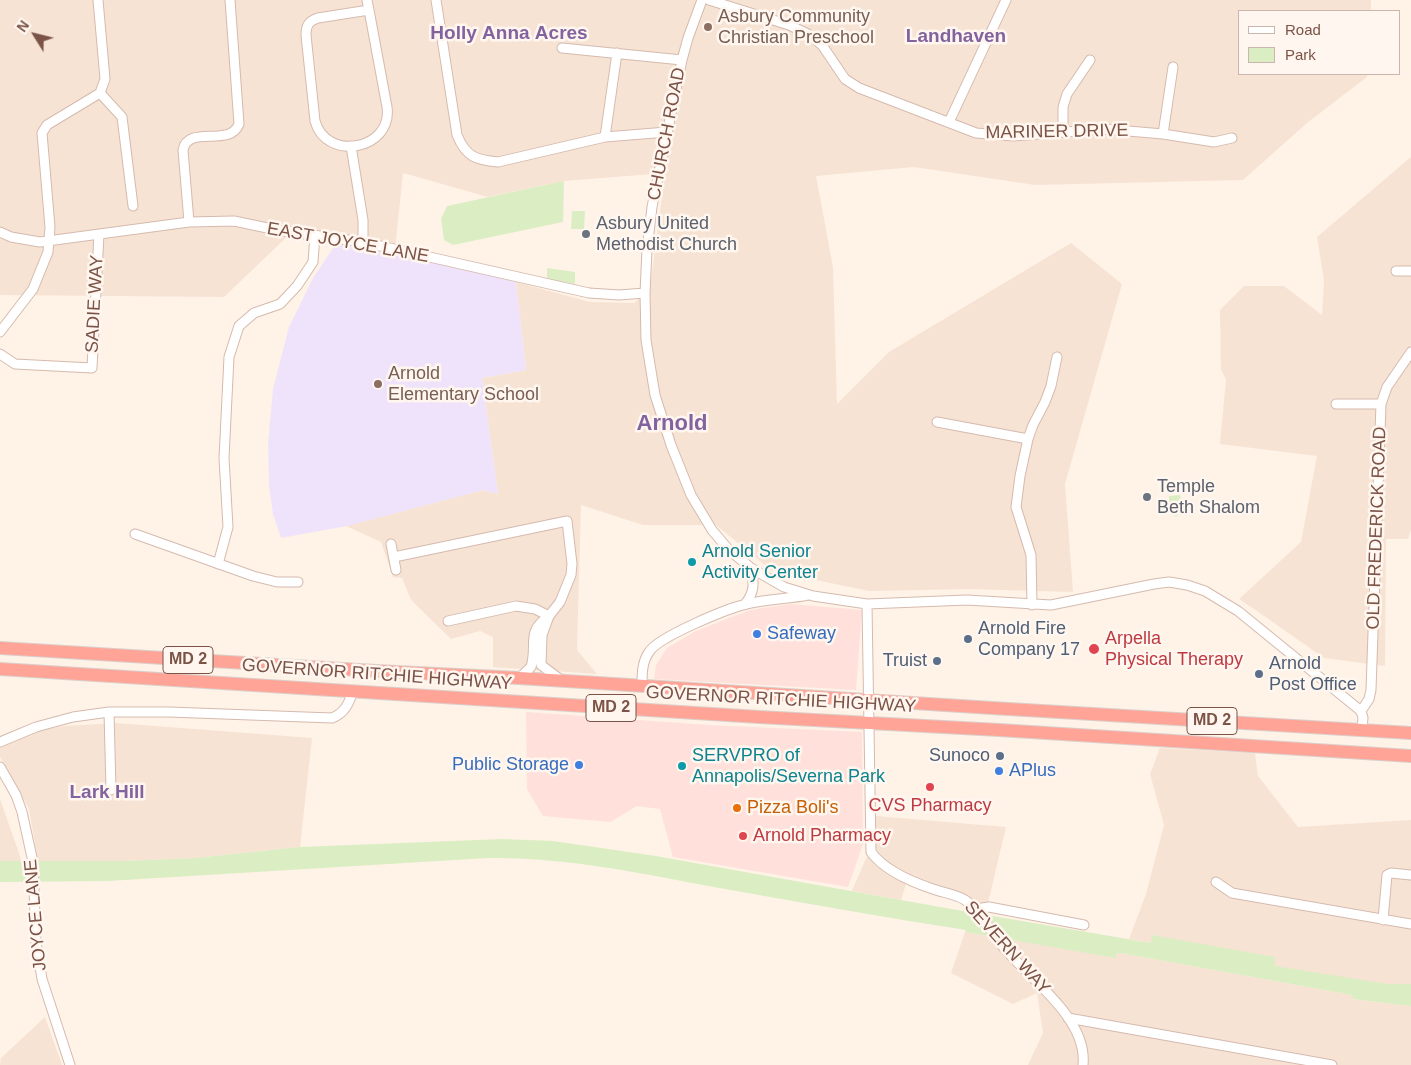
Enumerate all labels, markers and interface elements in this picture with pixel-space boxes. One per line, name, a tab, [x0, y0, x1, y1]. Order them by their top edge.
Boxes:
place label: Asbury Community Christian Preschool	[718, 6, 874, 48]
north arrow	[10, 10, 60, 60]
legend	[1238, 10, 1401, 75]
text: N	[13, 17, 32, 35]
marker: Asbury Community Christian Preschool	[702, 21, 714, 33]
text: Road	[1285, 21, 1321, 38]
district label: Holly Anna Acres	[430, 23, 588, 45]
district label: Landhaven	[906, 26, 1006, 48]
text: Park	[1285, 46, 1316, 63]
street label: CHURCH ROAD	[644, 66, 690, 202]
street label: MARINER DRIVE	[985, 120, 1129, 144]
place label: Asbury United Methodist Church	[596, 213, 737, 255]
street label: EAST JOYCE LANE	[265, 218, 431, 268]
marker: Asbury United Methodist Church	[580, 228, 592, 240]
street label: SADIE WAY	[82, 254, 108, 354]
place label: Arnold Elementary School	[388, 363, 539, 406]
marker: Arnold Elementary School	[372, 378, 384, 390]
district label: Arnold	[637, 411, 707, 437]
street label: OLD FREDERICK ROAD	[1363, 426, 1391, 630]
place label: Temple Beth Shalom	[1157, 476, 1260, 518]
marker: Temple Beth Shalom	[1141, 491, 1153, 503]
place label: Arnold Senior Activity Center	[702, 541, 818, 584]
marker: Arnold Senior Activity Center	[686, 556, 698, 568]
place label: Arnold Fire Company 17	[978, 618, 1080, 660]
place label: Safeway	[767, 623, 836, 645]
marker: Safeway	[751, 628, 763, 640]
place label: Arpella Physical Therapy	[1105, 628, 1243, 670]
marker: Arnold Fire Company 17	[962, 633, 974, 645]
marker: Arpella Physical Therapy	[1087, 642, 1101, 656]
road number: MD 2	[163, 646, 213, 674]
place label: Truist	[883, 650, 927, 672]
place label: Arnold Post Office	[1269, 653, 1357, 696]
street label: GOVERNOR RITCHIE HIGHWAY	[241, 655, 513, 695]
marker: Truist	[931, 655, 943, 667]
marker: Arnold Post Office	[1253, 668, 1265, 680]
street label: GOVERNOR RITCHIE HIGHWAY	[645, 682, 917, 718]
road number: MD 2	[586, 694, 636, 721]
road number: MD 2	[1187, 708, 1237, 734]
place label: SERVPRO of Annapolis/Severna Park	[692, 745, 885, 788]
place label: Sunoco	[929, 745, 990, 767]
marker: Sunoco	[994, 750, 1006, 762]
place label: Public Storage	[452, 754, 569, 776]
marker: Public Storage	[573, 759, 585, 771]
marker: SERVPRO of Annapolis/Severna Park	[676, 760, 688, 772]
place label: APlus	[1009, 760, 1056, 782]
marker: APlus	[993, 765, 1005, 777]
marker: CVS Pharmacy	[924, 781, 936, 793]
district label: Lark Hill	[70, 782, 144, 804]
place label: CVS Pharmacy	[868, 795, 992, 817]
place label: Pizza Boli's	[747, 797, 838, 819]
marker: Pizza Boli's	[731, 802, 743, 814]
place label: Arnold Pharmacy	[753, 825, 891, 847]
marker: Arnold Pharmacy	[737, 830, 749, 842]
street label: JOYCE LANE	[20, 858, 52, 972]
street label: SEVERN WAY	[959, 897, 1055, 999]

